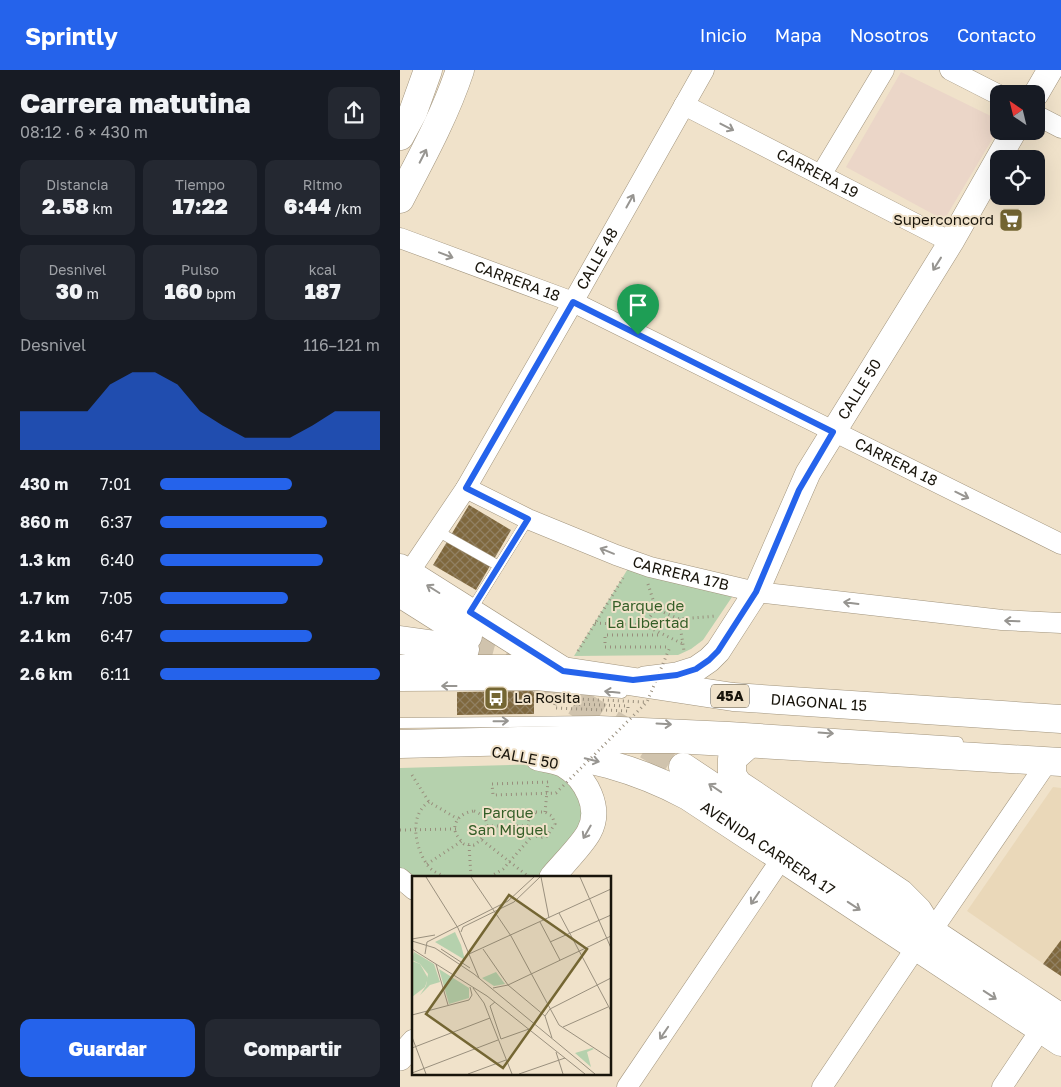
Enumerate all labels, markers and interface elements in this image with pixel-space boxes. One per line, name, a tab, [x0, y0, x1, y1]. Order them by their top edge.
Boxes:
text: Sprintly	[25, 21, 118, 50]
text: Inicio	[700, 24, 747, 46]
text: Mapa	[775, 24, 822, 46]
text: Nosotros	[850, 24, 929, 46]
text: Contacto	[957, 24, 1036, 46]
north arrow	[990, 85, 1045, 140]
map controls	[990, 85, 1045, 205]
text: Carrera matutina	[20, 86, 251, 119]
button: share	[328, 87, 380, 139]
text: 08:12 · 6 × 430 m	[20, 122, 148, 142]
one-way arrow	[720, 122, 735, 132]
street label: CARRERA 19	[774, 144, 862, 201]
one-way arrow	[419, 149, 428, 164]
button: locate	[990, 150, 1045, 205]
text: Distancia	[46, 176, 109, 193]
text: Tiempo	[175, 176, 225, 193]
text: Ritmo	[303, 176, 342, 193]
text: 2.58	[42, 193, 89, 219]
text: 17:22	[172, 193, 228, 219]
text: 6:44	[284, 193, 331, 219]
one-way arrow	[626, 194, 635, 209]
text: km	[89, 200, 113, 217]
text: /km	[331, 200, 362, 217]
supermarket icon: Superconcord	[998, 207, 1024, 233]
place label: Superconcord	[893, 210, 994, 228]
street label: CALLE 48	[572, 224, 621, 292]
one-way arrow	[437, 251, 453, 260]
street label: CARRERA 18	[472, 256, 563, 304]
one-way arrow	[932, 257, 942, 271]
text: Desnivel	[48, 261, 106, 278]
text: Pulso	[181, 261, 219, 278]
text: kcal	[309, 261, 336, 278]
text: 30	[56, 278, 83, 304]
text: 160	[164, 278, 203, 304]
text: 187	[304, 278, 341, 304]
pin	[617, 284, 659, 335]
text: m	[83, 285, 99, 302]
text: bpm	[203, 285, 236, 302]
icon: arrive	[624, 291, 652, 319]
text: Desnivel	[20, 335, 86, 355]
text: 116–121 m	[303, 335, 380, 355]
street label: CALLE 50	[833, 355, 884, 423]
street label: CARRERA 18	[852, 433, 941, 489]
text: 430 m	[20, 474, 68, 494]
text: 7:01	[100, 474, 131, 494]
one-way arrow	[954, 491, 969, 500]
text: 860 m	[20, 512, 69, 532]
text: 6:37	[100, 512, 132, 532]
one-way arrow	[600, 546, 615, 556]
text: 1.3 km	[20, 550, 70, 570]
text: 6:40	[100, 550, 134, 570]
street label: CARRERA 17B	[630, 552, 731, 593]
one-way arrow	[426, 584, 440, 594]
text: 1.7 km	[20, 588, 69, 608]
text: 7:05	[100, 588, 132, 608]
park label: Parque de La Libertad	[607, 596, 689, 631]
one-way arrow	[843, 598, 859, 608]
one-way arrow	[1005, 616, 1021, 625]
text: 2.1 km	[20, 626, 70, 646]
text: 6:47	[100, 626, 133, 646]
text: 2.6 km	[20, 664, 72, 684]
text: 6:11	[100, 664, 130, 684]
one-way arrow	[442, 681, 458, 691]
road number: 45A	[711, 684, 749, 708]
bus stop icon: La Rosita	[483, 685, 509, 711]
one-way arrow	[604, 687, 620, 697]
place label: La Rosita	[514, 688, 580, 706]
street label: DIAGONAL 15	[770, 690, 868, 714]
one-way arrow	[492, 716, 509, 726]
one-way arrow	[655, 719, 671, 728]
one-way arrow	[818, 729, 834, 738]
street label: CALLE 50	[490, 742, 560, 772]
one-way arrow	[583, 755, 599, 765]
one-way arrow	[708, 783, 722, 794]
street label: AVENIDA CARRERA 17	[698, 797, 839, 898]
park label: Parque San Miguel	[468, 803, 548, 838]
one-way arrow	[582, 825, 592, 839]
inset map	[412, 876, 611, 1074]
one-way arrow	[750, 891, 760, 905]
one-way arrow	[847, 901, 861, 911]
one-way arrow	[983, 990, 997, 1000]
button: Guardar	[20, 1019, 195, 1077]
button: Compartir	[205, 1019, 380, 1077]
one-way arrow	[659, 1026, 669, 1040]

